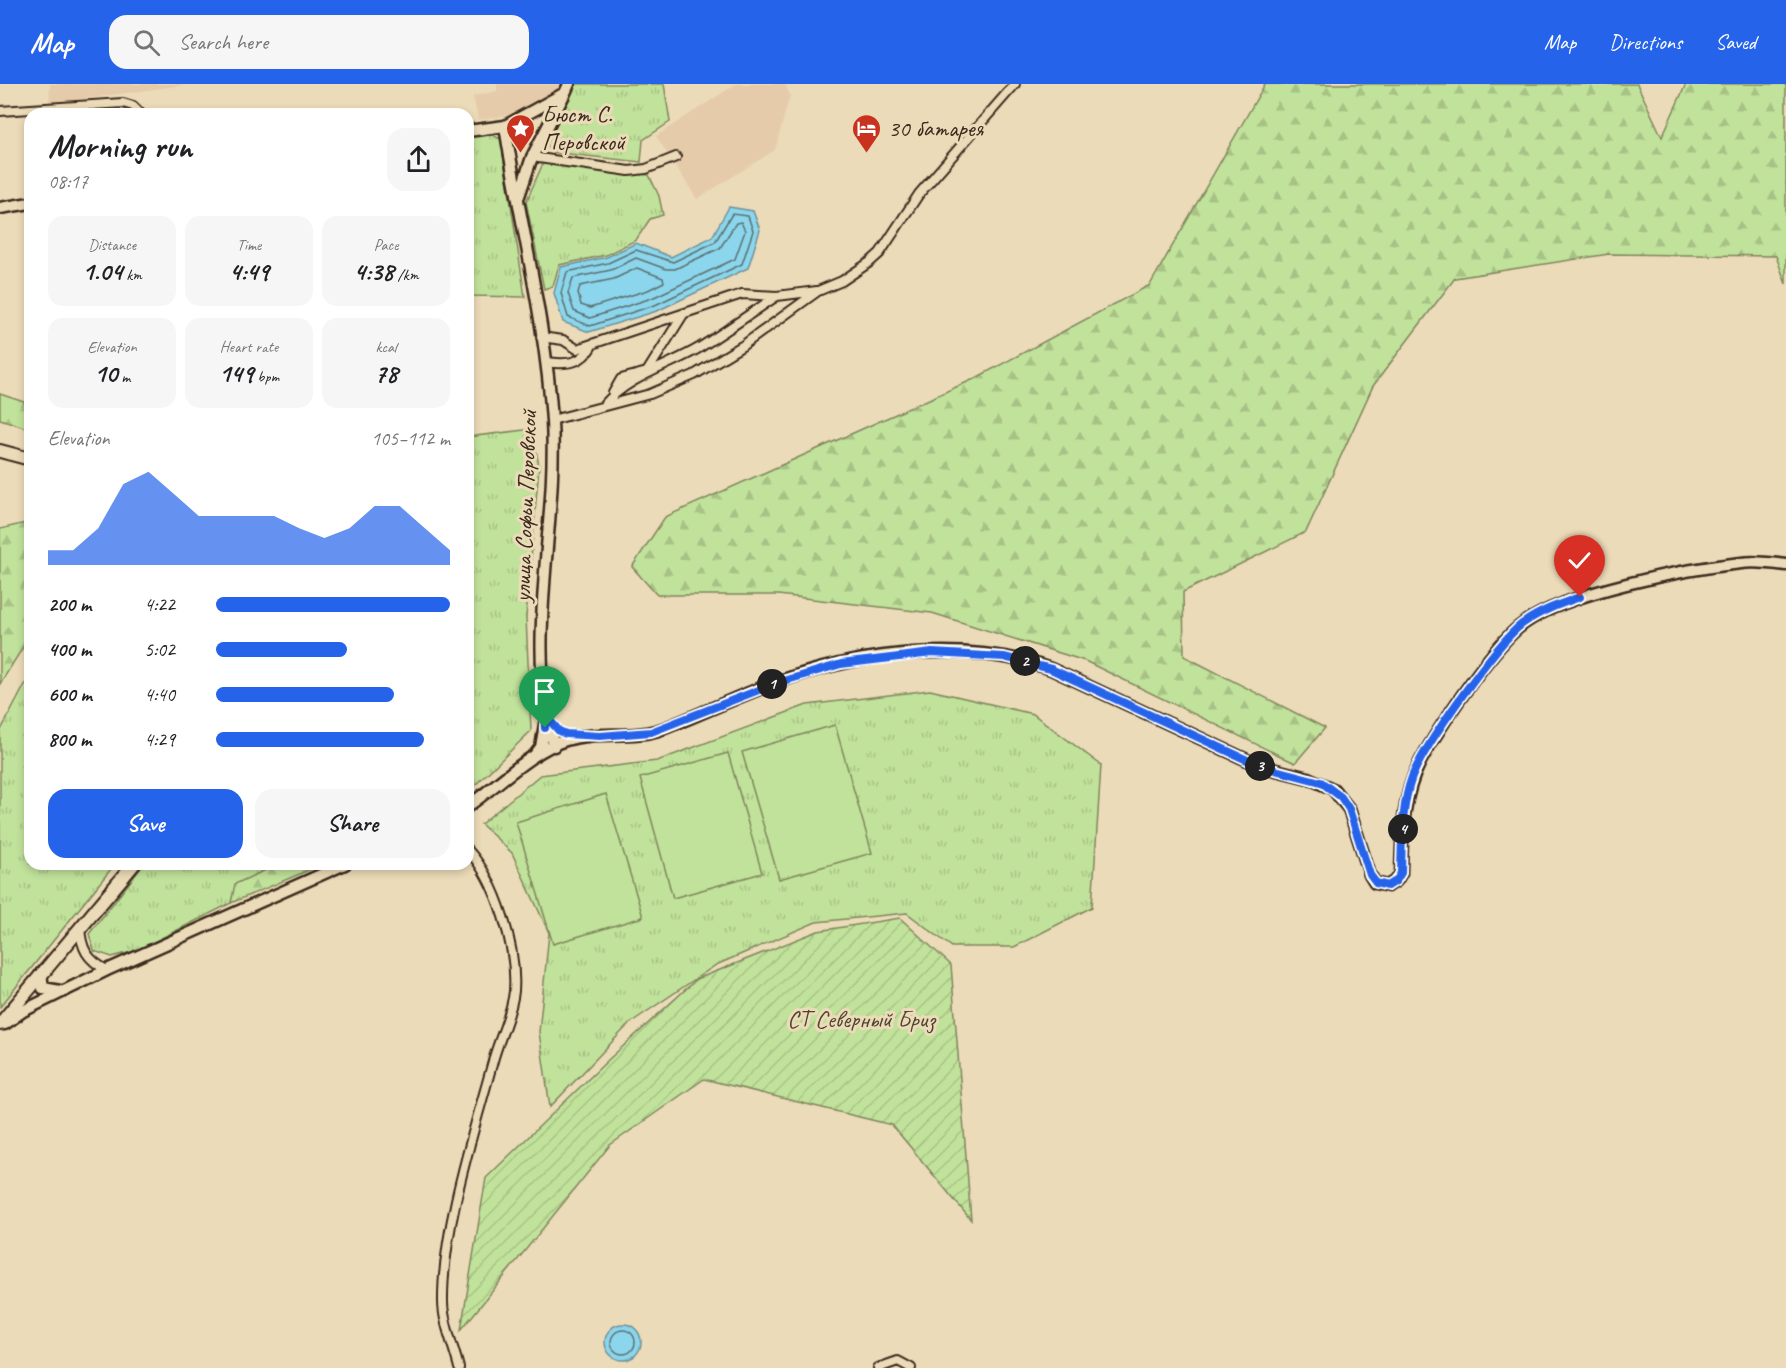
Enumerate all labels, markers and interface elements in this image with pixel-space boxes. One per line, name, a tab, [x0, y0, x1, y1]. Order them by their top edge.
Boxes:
search box	[109, 15, 529, 69]
text: Map	[30, 25, 73, 60]
icon: search	[130, 26, 163, 59]
text: Search here	[178, 28, 268, 56]
text: Map	[1544, 29, 1576, 55]
text: Directions	[1609, 29, 1682, 55]
text: Saved	[1715, 29, 1756, 55]
place label: Бюст С. Перовской	[542, 99, 627, 157]
place icon: Бюст С. Перовской	[505, 112, 537, 154]
hotel icon: 30 батарея	[851, 112, 883, 154]
place label: 30 батарея	[888, 113, 984, 143]
text: Morning run	[48, 125, 192, 167]
button: share	[387, 128, 450, 191]
text: 08:17	[48, 169, 88, 194]
text: Distance	[88, 235, 136, 255]
text: Time	[237, 235, 261, 255]
text: Pace	[374, 235, 398, 255]
text: 1.04	[82, 255, 122, 288]
text: 4:49	[229, 255, 269, 288]
text: 4:38	[353, 255, 394, 288]
text: km	[122, 265, 142, 285]
text: /km	[394, 265, 419, 285]
text: Elevation	[87, 337, 137, 357]
text: Heart rate	[220, 337, 278, 357]
text: kcal	[375, 337, 397, 357]
text: 10	[94, 357, 117, 390]
text: 149	[219, 357, 253, 390]
text: 78	[374, 357, 398, 390]
text: m	[117, 367, 130, 387]
text: bpm	[253, 367, 279, 387]
street label: улица Софьи Перовской	[507, 407, 543, 605]
text: Elevation	[48, 426, 110, 451]
text: 105–112 m	[371, 426, 450, 451]
pin	[1554, 535, 1605, 597]
icon: check	[1563, 544, 1596, 577]
text: 200 m	[48, 592, 91, 617]
text: 4:22	[144, 592, 175, 617]
text: 400 m	[48, 637, 91, 662]
text: 5:02	[144, 637, 175, 662]
pin: 2	[1010, 646, 1040, 676]
text: 2	[1021, 651, 1029, 671]
pin	[519, 666, 570, 728]
pin: 1	[757, 669, 787, 699]
text: 1	[768, 674, 776, 694]
icon: arrive	[528, 675, 561, 708]
text: 600 m	[48, 682, 92, 707]
text: 4:40	[144, 682, 175, 707]
text: 800 m	[48, 727, 91, 752]
text: 4:29	[144, 727, 175, 752]
pin: 3	[1245, 751, 1275, 781]
text: 3	[1256, 756, 1264, 776]
button: Save	[48, 789, 243, 858]
button: Share	[255, 789, 450, 858]
pin: 4	[1388, 814, 1418, 844]
text: 4	[1399, 819, 1407, 839]
park label: СТ Северный Бриз	[787, 1004, 936, 1034]

